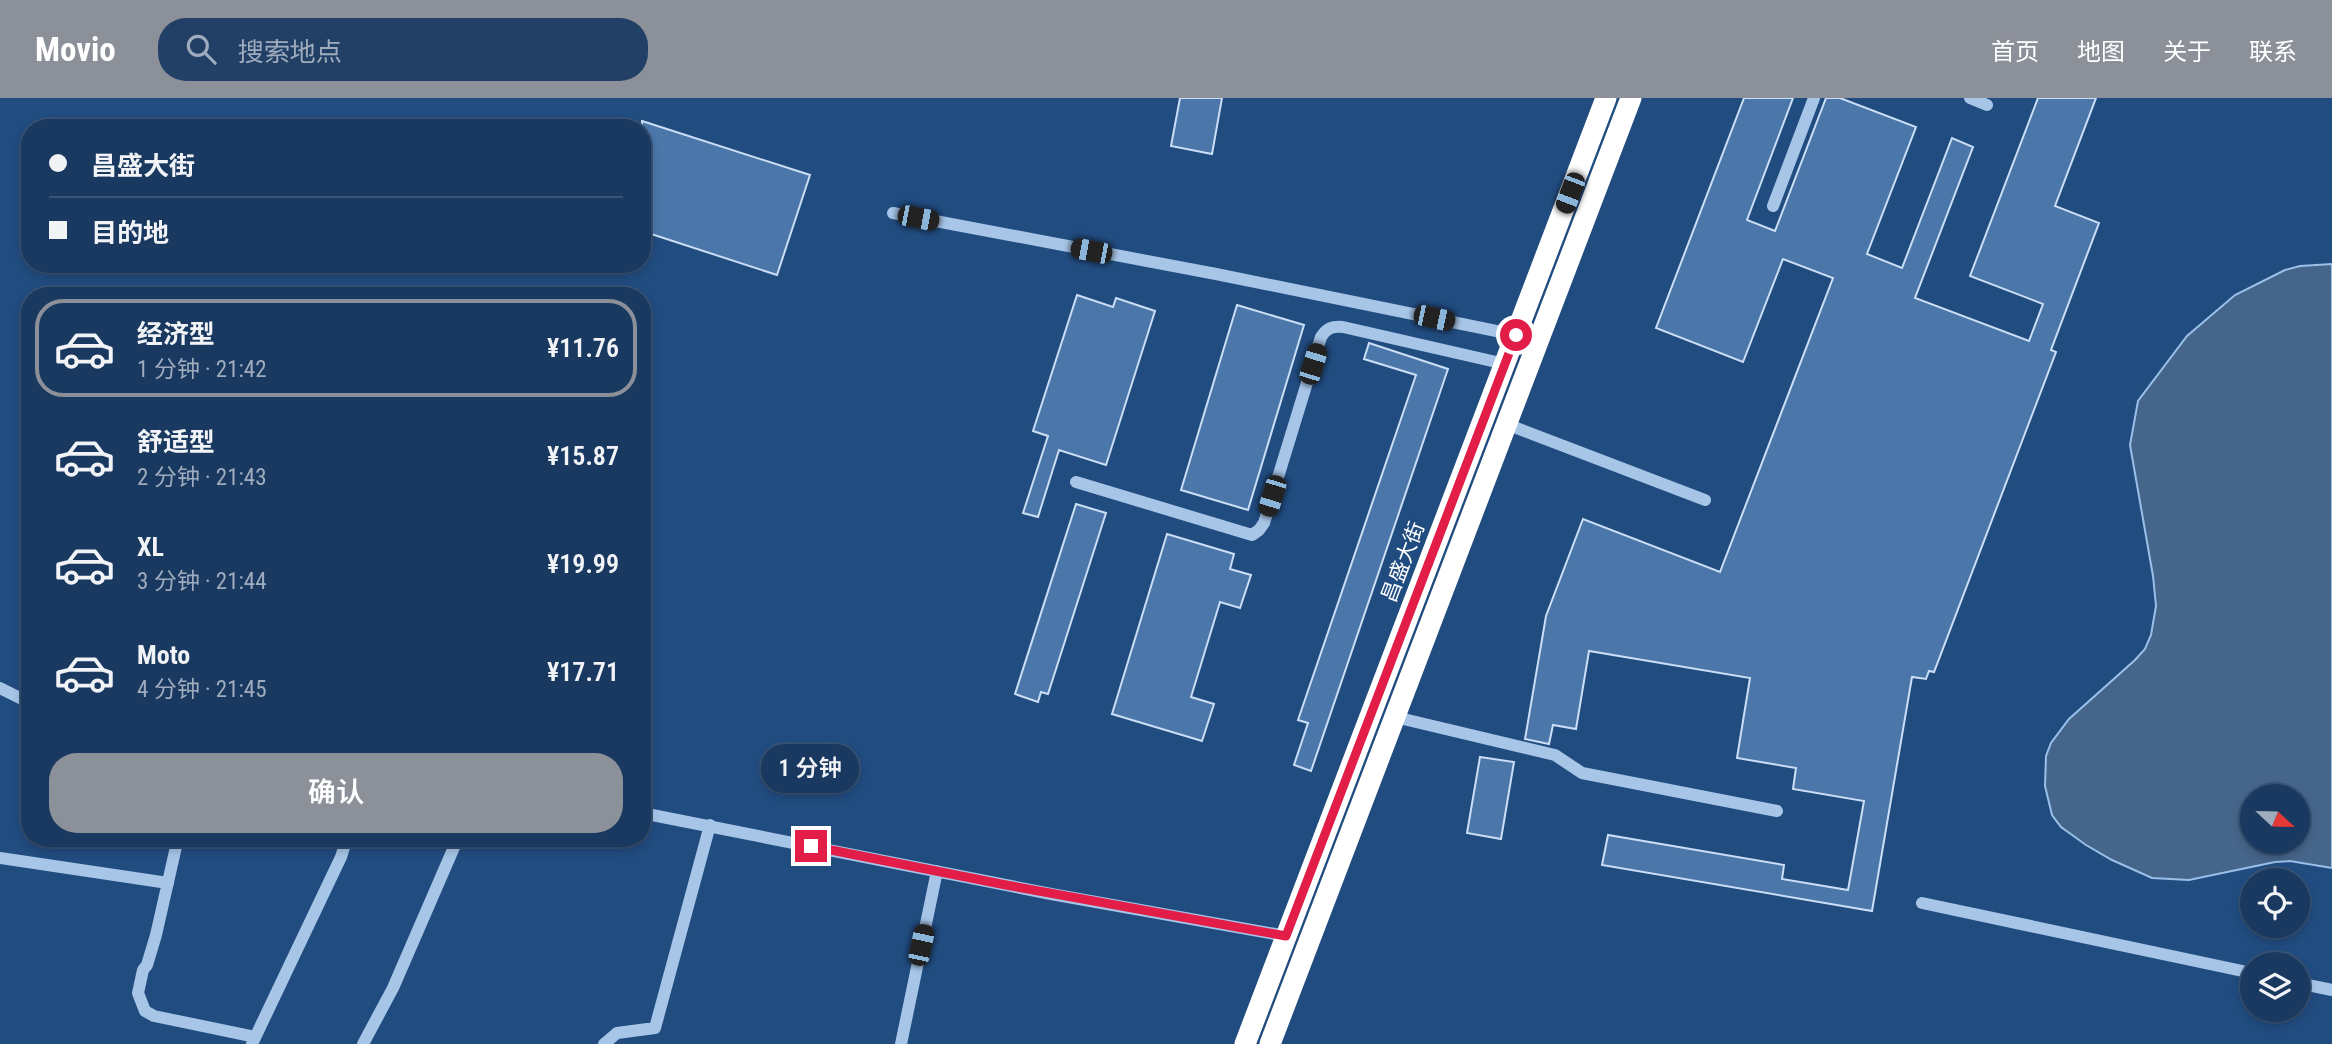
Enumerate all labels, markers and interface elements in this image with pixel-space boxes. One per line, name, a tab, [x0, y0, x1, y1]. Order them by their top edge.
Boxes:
search box	[158, 18, 648, 81]
text: Movio	[35, 30, 116, 69]
icon: search	[182, 30, 220, 68]
text: 搜索地点	[238, 37, 342, 67]
text: 首页	[1991, 38, 2039, 66]
text: 地图	[2077, 38, 2125, 66]
text: 关于	[2163, 38, 2211, 66]
text: 联系	[2249, 38, 2297, 66]
text: 昌盛大街	[91, 151, 195, 181]
car	[1553, 170, 1588, 216]
car	[896, 204, 941, 232]
text: 目的地	[91, 218, 169, 248]
car	[1069, 237, 1114, 265]
car	[1412, 303, 1457, 333]
icon: car	[53, 317, 116, 380]
text: 经济型	[137, 319, 215, 349]
route start	[1500, 319, 1532, 351]
text: ¥11.76	[547, 333, 619, 363]
car	[1297, 341, 1330, 387]
text: 1 分钟 · 21:42	[137, 356, 267, 383]
icon: car	[53, 425, 116, 488]
text: 舒适型	[137, 427, 215, 457]
text: ¥15.87	[547, 441, 619, 471]
text: 2 分钟 · 21:43	[137, 464, 267, 491]
car	[1256, 473, 1289, 519]
street label: 昌盛大街	[1377, 518, 1429, 606]
text: XL	[137, 532, 164, 562]
icon: car	[53, 533, 116, 596]
text: ¥19.99	[547, 549, 619, 579]
text: 3 分钟 · 21:44	[137, 568, 267, 595]
text: Moto	[137, 640, 190, 670]
icon: car	[53, 641, 116, 704]
text: ¥17.71	[547, 657, 619, 687]
text: 4 分钟 · 21:45	[137, 676, 267, 703]
callout: 1 分钟	[762, 744, 860, 794]
button: 确认	[49, 753, 623, 833]
text: 1 分钟	[779, 755, 841, 782]
north arrow	[2240, 784, 2310, 854]
map controls	[2240, 784, 2310, 1022]
route end	[795, 830, 827, 862]
button: locate	[2240, 868, 2310, 938]
car	[907, 922, 936, 968]
button: layers	[2240, 952, 2310, 1022]

